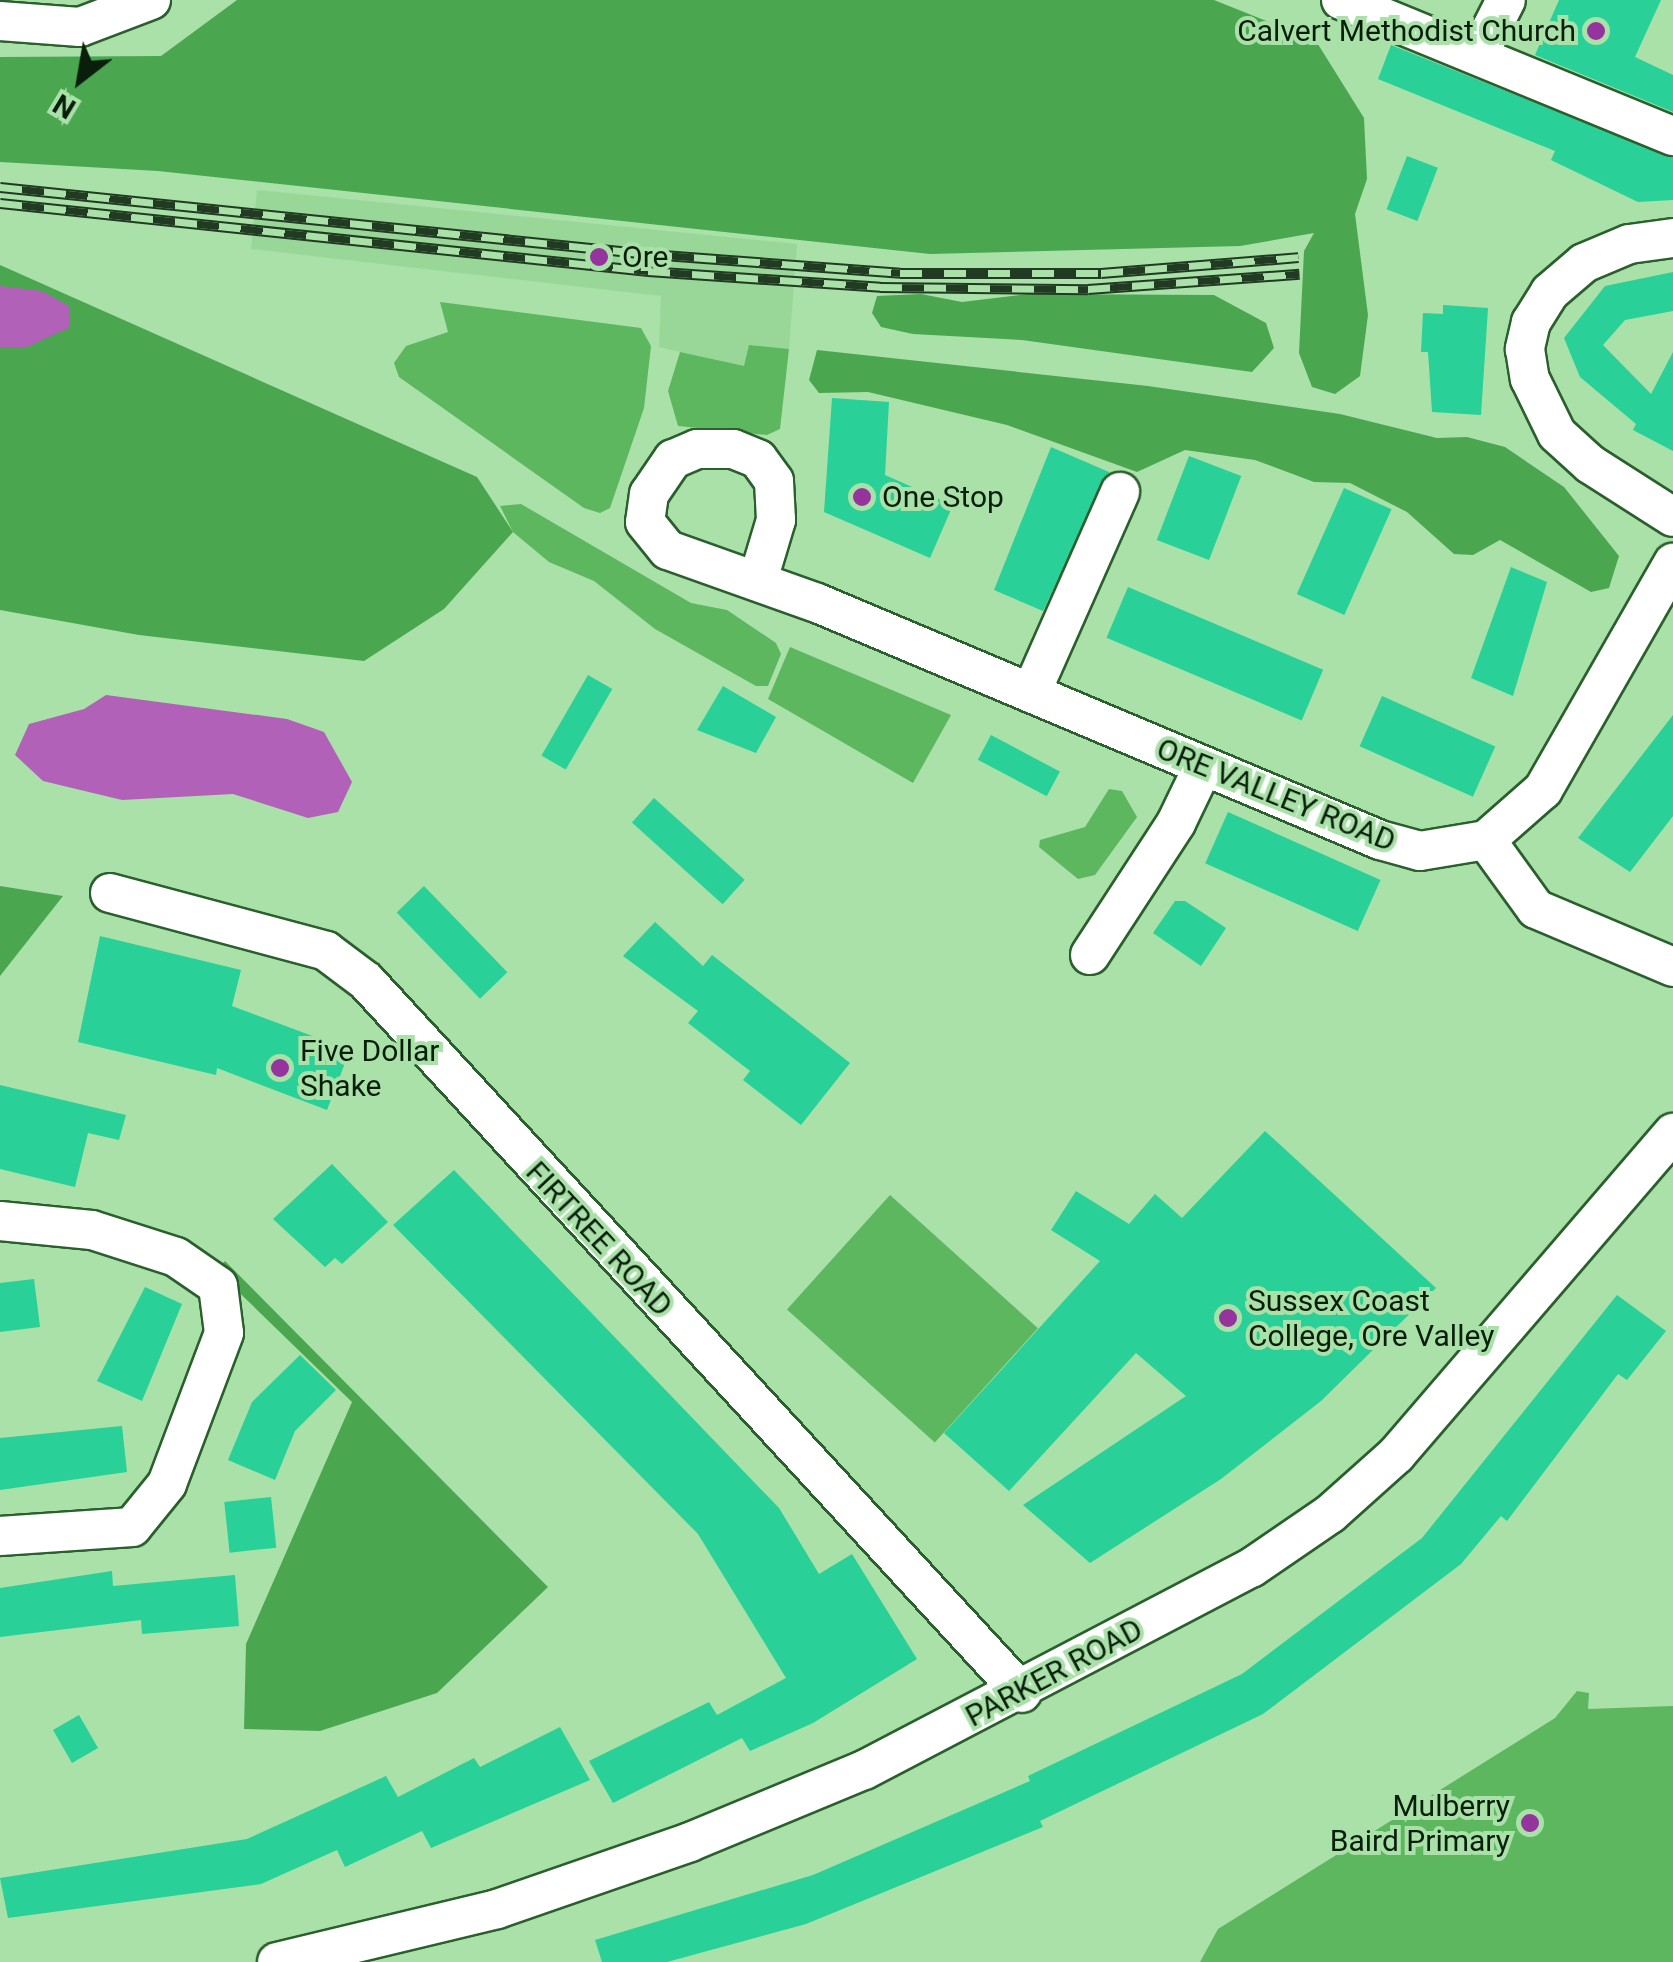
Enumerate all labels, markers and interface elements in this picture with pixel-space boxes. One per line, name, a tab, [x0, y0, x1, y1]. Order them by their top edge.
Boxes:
place label: Calvert Methodist Church	[1237, 13, 1576, 49]
marker: Calvert Methodist Church	[1585, 20, 1607, 42]
north arrow	[30, 30, 130, 130]
text: N	[47, 87, 81, 125]
place label: Ore	[622, 239, 668, 275]
marker: Ore	[586, 244, 612, 270]
place label: One Stop	[882, 479, 1004, 515]
marker: One Stop	[851, 486, 873, 508]
street label: ORE VALLEY ROAD	[1151, 731, 1401, 859]
place label: Five Dollar Shake	[300, 1033, 439, 1104]
marker: Five Dollar Shake	[269, 1057, 291, 1079]
street label: FIRTREE ROAD	[518, 1154, 680, 1324]
place label: Sussex Coast College, Ore Valley	[1248, 1283, 1494, 1354]
marker: Sussex Coast College, Ore Valley	[1217, 1307, 1239, 1329]
street label: PARKER ROAD	[960, 1611, 1148, 1735]
place label: Mulberry Baird Primary	[1330, 1788, 1510, 1858]
marker: Mulberry Baird Primary	[1519, 1812, 1541, 1834]

